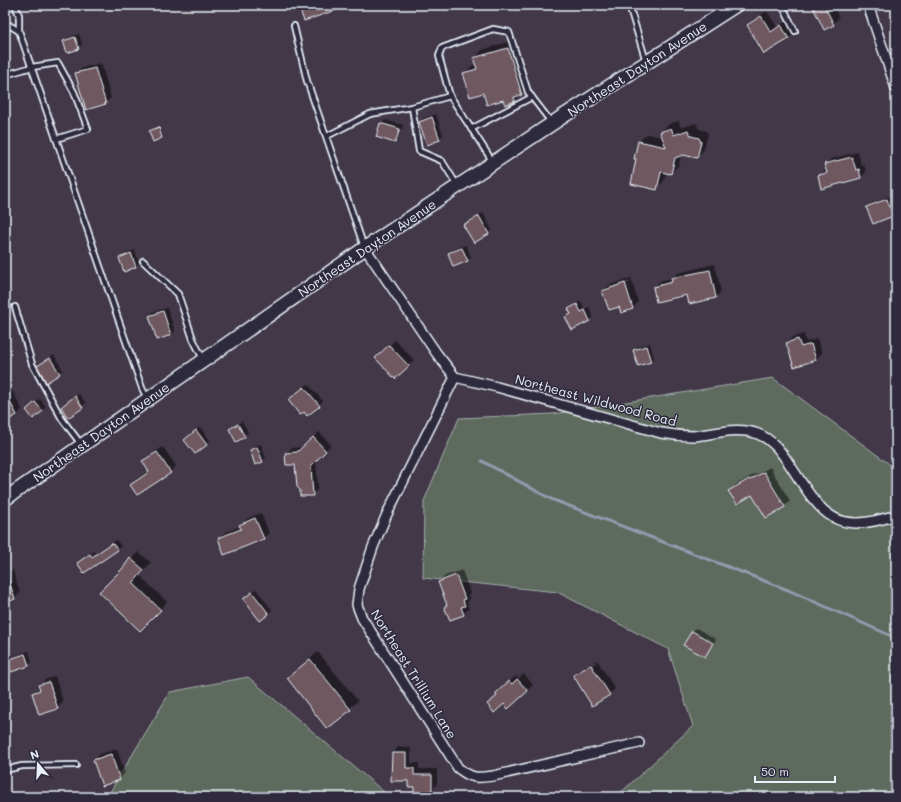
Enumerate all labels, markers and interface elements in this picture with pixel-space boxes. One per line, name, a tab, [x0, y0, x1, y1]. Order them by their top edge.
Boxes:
street label: Northeast Dayton Avenue	[564, 17, 710, 120]
street label: Northeast Dayton Avenue	[294, 195, 439, 300]
street label: Northeast Wildwood Road	[514, 370, 679, 429]
street label: Northeast Dayton Avenue	[29, 378, 172, 485]
street label: Northeast Trillium Lane	[368, 606, 461, 742]
north arrow	[18, 744, 58, 784]
text: N	[28, 746, 41, 763]
scale bar	[755, 758, 835, 784]
text: 50 m	[761, 763, 789, 779]

